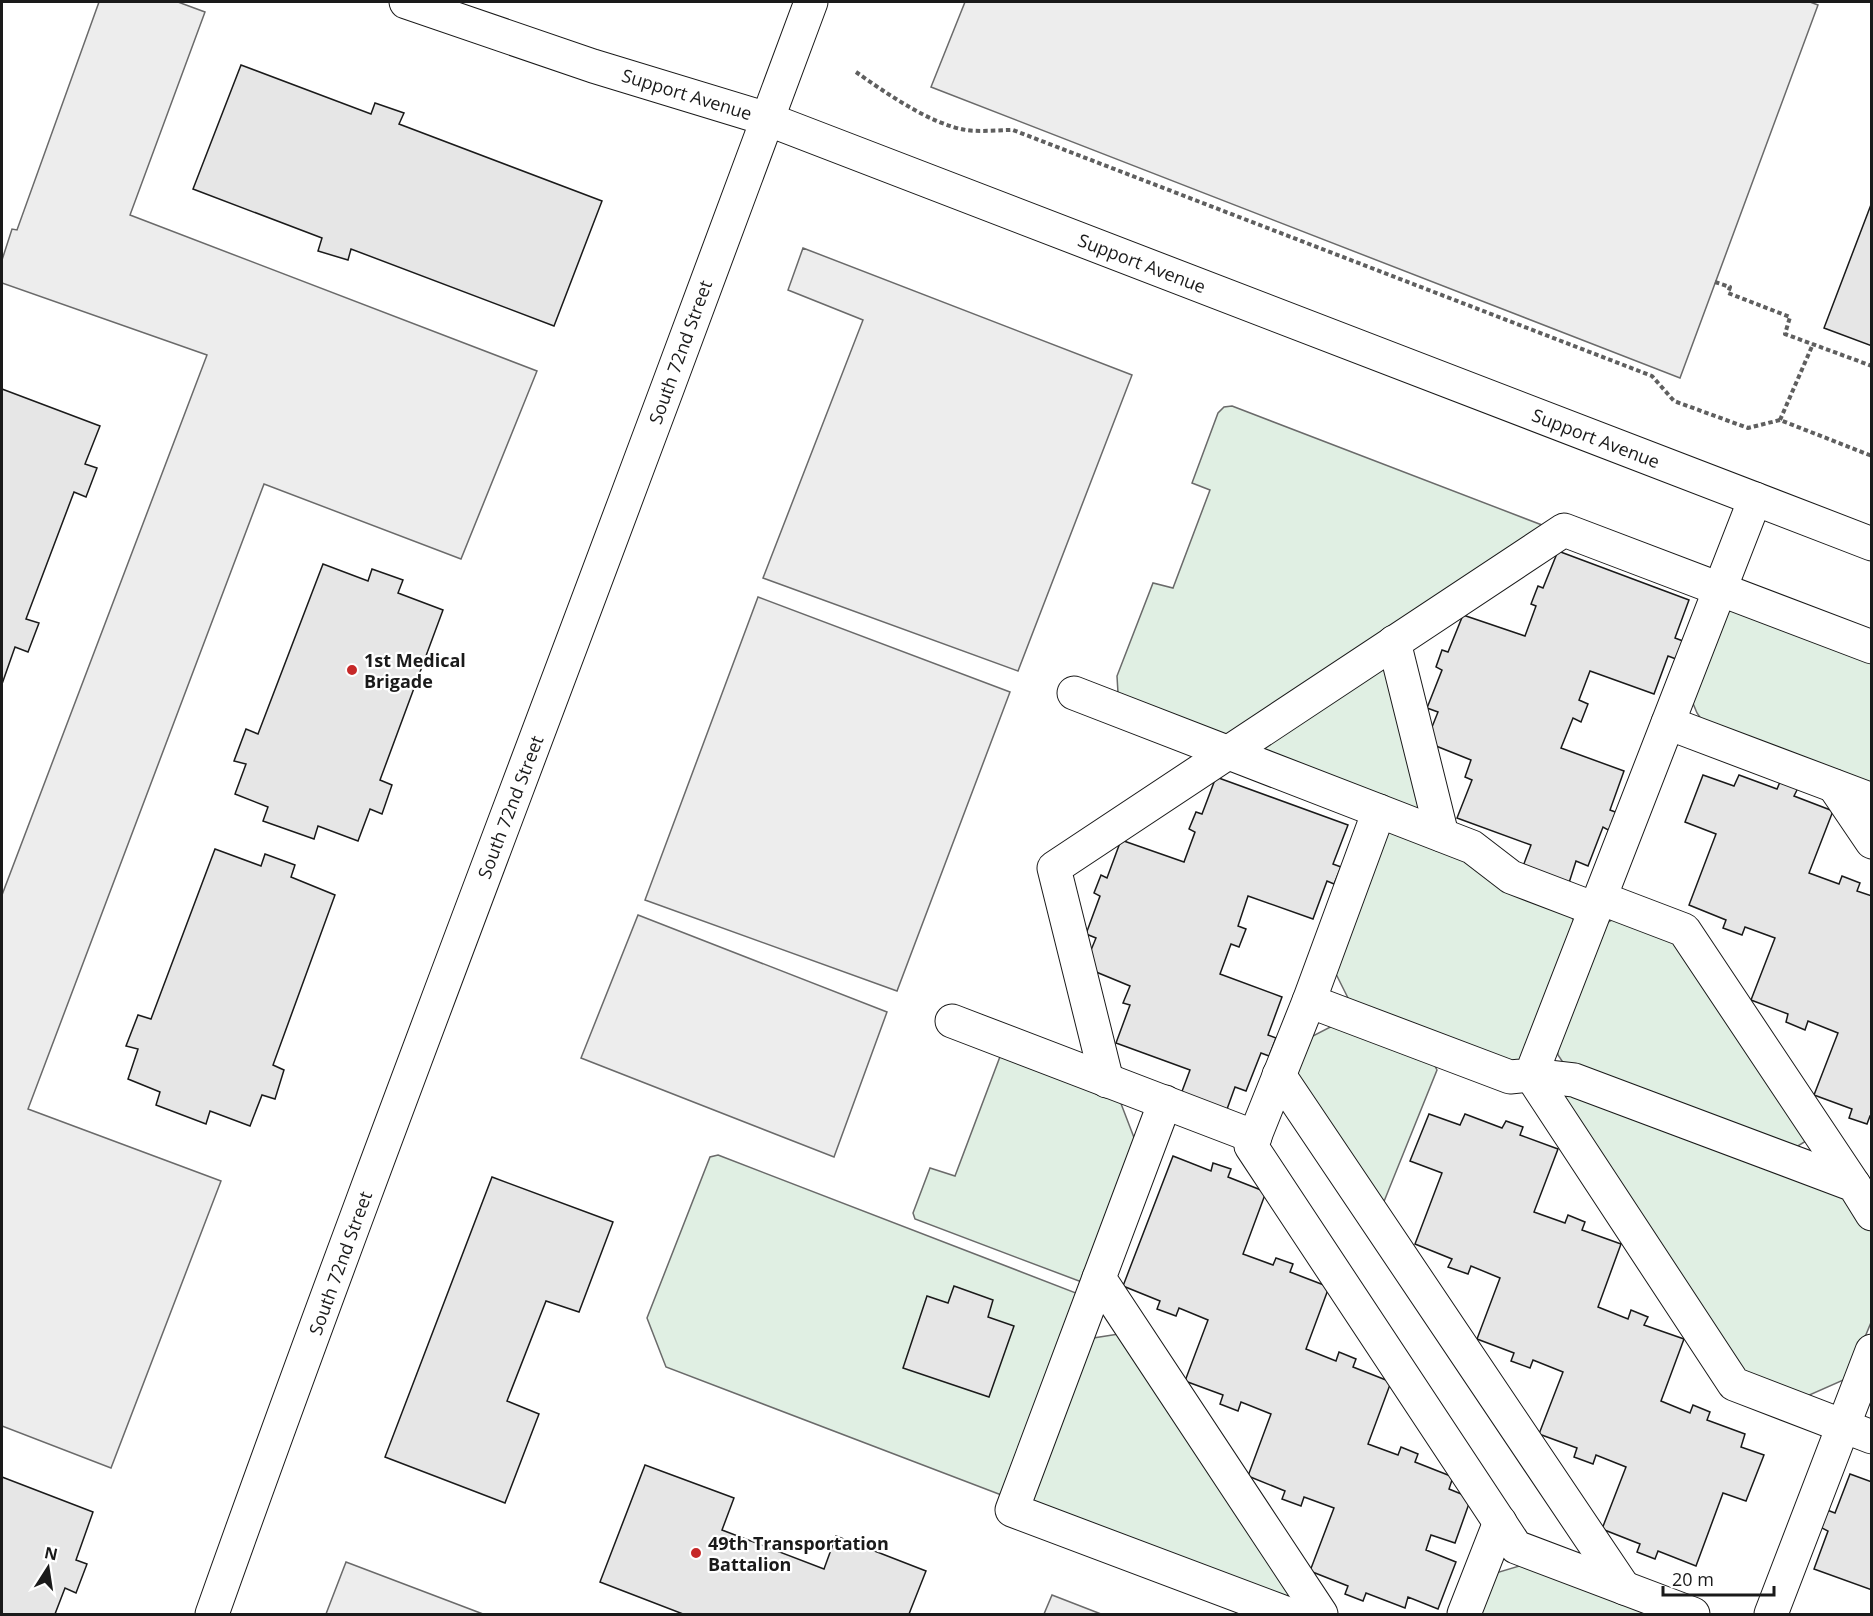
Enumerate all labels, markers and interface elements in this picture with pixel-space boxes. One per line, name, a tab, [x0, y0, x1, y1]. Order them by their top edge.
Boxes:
street label: Support Avenue	[619, 63, 755, 125]
street label: Support Avenue	[1075, 228, 1209, 298]
street label: South 72nd Street	[643, 277, 717, 427]
street label: Support Avenue	[1529, 403, 1663, 473]
place label: 1st Medical Brigade	[364, 648, 466, 693]
marker: 1st Medical Brigade	[345, 663, 359, 677]
street label: South 72nd Street	[472, 732, 548, 882]
street label: South 72nd Street	[303, 1188, 377, 1338]
place label: 49th Transportation Battalion	[708, 1531, 889, 1576]
north arrow	[18, 1538, 78, 1598]
text: N	[42, 1541, 60, 1565]
marker: 49th Transportation Battalion	[689, 1546, 703, 1560]
scale bar	[1663, 1559, 1774, 1597]
text: 20 m	[1672, 1567, 1714, 1591]

